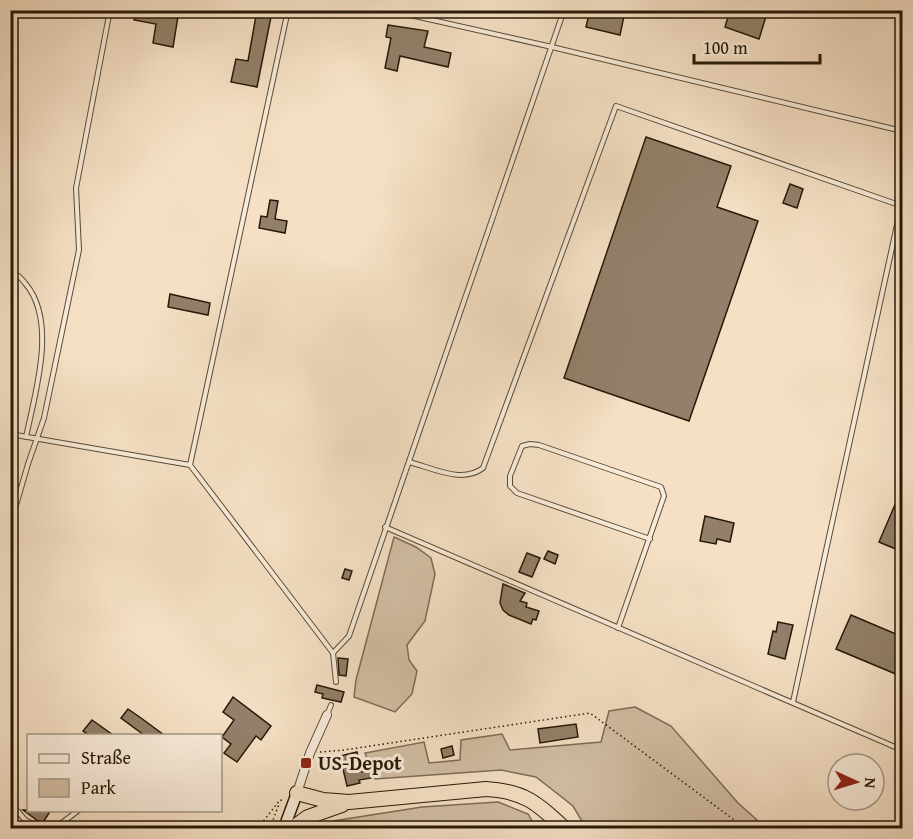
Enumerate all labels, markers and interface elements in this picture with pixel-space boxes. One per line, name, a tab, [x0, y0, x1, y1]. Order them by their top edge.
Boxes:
scale bar	[694, 27, 820, 65]
text: 100 m	[703, 34, 748, 61]
legend	[27, 734, 222, 812]
text: Straße	[81, 744, 131, 771]
place label: US-Depot	[318, 748, 402, 777]
north arrow	[826, 752, 886, 812]
marker: US-Depot	[299, 756, 313, 770]
text: Park	[81, 774, 117, 801]
text: N	[859, 777, 883, 790]

